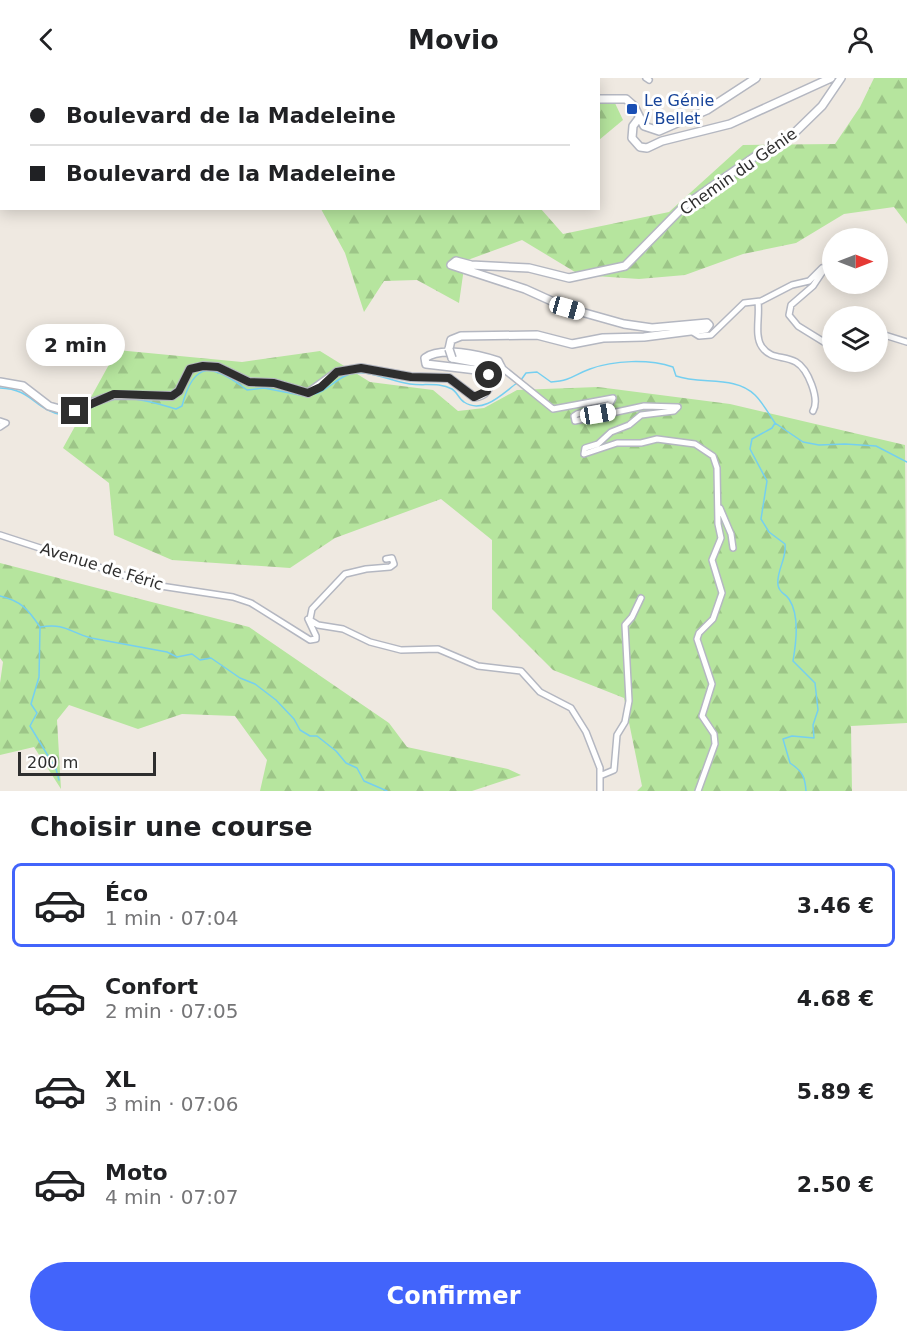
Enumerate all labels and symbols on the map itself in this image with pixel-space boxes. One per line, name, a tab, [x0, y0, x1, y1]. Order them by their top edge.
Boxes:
place label: Le Génie / Bellet	[644, 91, 714, 128]
marker: Le Génie / Bellet	[625, 102, 639, 116]
street label: Chemin du Génie	[676, 124, 800, 219]
north arrow	[822, 228, 888, 294]
car	[547, 294, 587, 322]
callout: 2 min	[26, 324, 124, 366]
route start	[475, 361, 502, 388]
route end	[61, 397, 88, 424]
car	[579, 402, 617, 426]
street label: Avenue de Féric	[38, 539, 166, 594]
scale bar	[18, 749, 156, 776]

